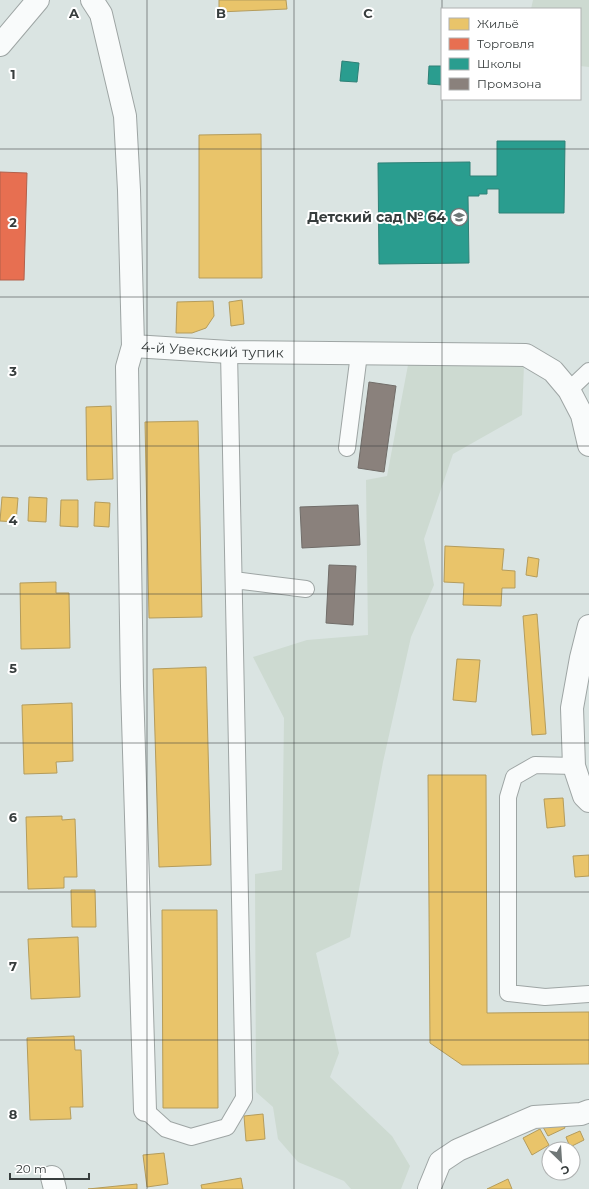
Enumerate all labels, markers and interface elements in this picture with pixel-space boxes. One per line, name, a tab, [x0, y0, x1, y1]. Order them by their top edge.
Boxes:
text: A	[68, 5, 80, 21]
text: B	[216, 5, 226, 21]
text: C	[363, 5, 373, 21]
legend	[441, 8, 581, 100]
text: Жильё	[477, 16, 519, 31]
text: Торговля	[477, 36, 534, 51]
text: Школы	[477, 56, 522, 71]
text: 1	[10, 66, 16, 82]
text: Промзона	[477, 76, 541, 91]
school or university icon: Детский сад № 64	[449, 207, 469, 227]
place label: Детский сад № 64	[307, 208, 446, 226]
text: 2	[9, 214, 17, 230]
street label: 4-й Увекский тупик	[140, 338, 284, 362]
text: 3	[8, 363, 17, 379]
text: 4	[9, 512, 18, 528]
text: 5	[9, 660, 17, 676]
text: 6	[9, 809, 18, 825]
text: 7	[9, 958, 17, 974]
text: 8	[9, 1106, 18, 1122]
north arrow	[541, 1141, 581, 1181]
scale bar	[10, 1155, 89, 1181]
text: 20 m	[16, 1161, 47, 1176]
text: С	[559, 1162, 572, 1178]

